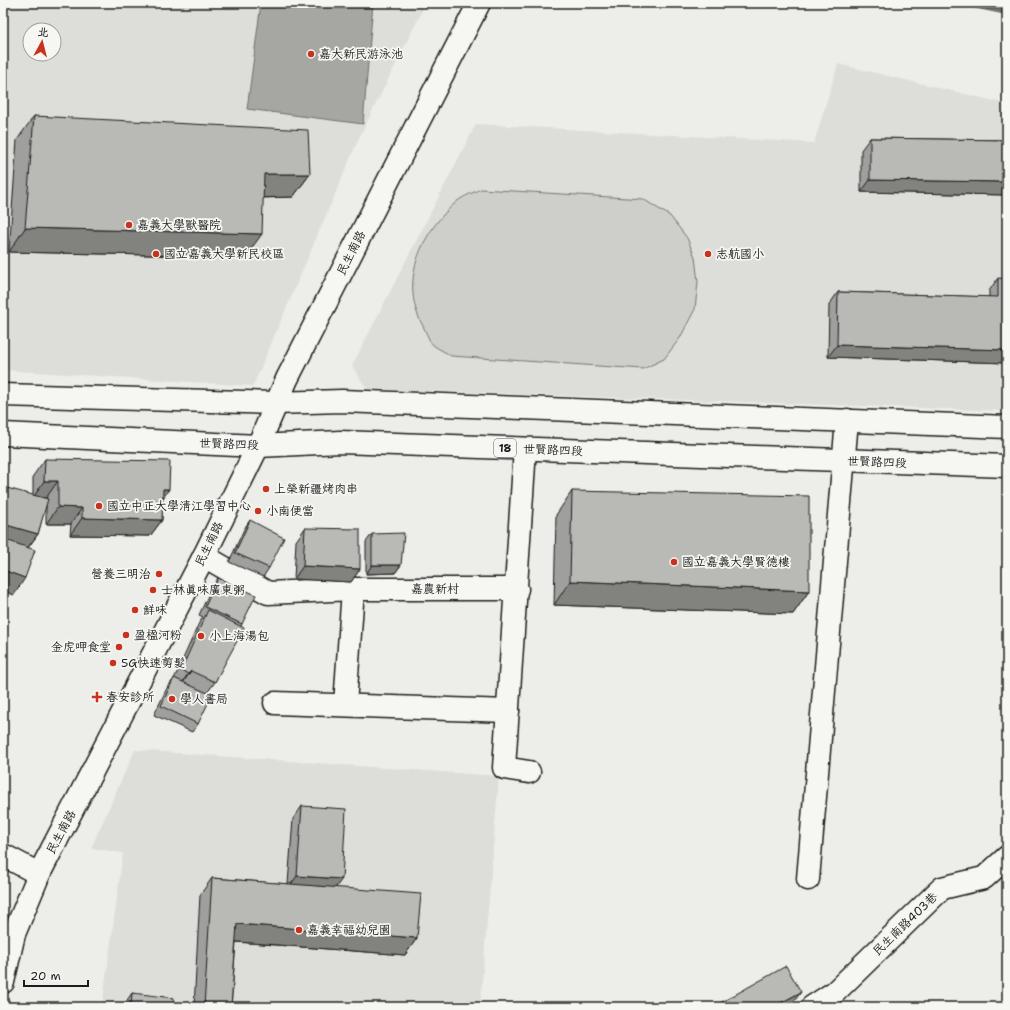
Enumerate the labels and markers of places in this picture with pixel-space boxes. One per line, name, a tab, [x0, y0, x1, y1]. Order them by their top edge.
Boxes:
place label: 嘉大新民游泳池	[319, 46, 403, 62]
marker: 嘉大新民游泳池	[306, 49, 316, 59]
place label: 嘉義大學獸醫院	[137, 217, 221, 233]
marker: 嘉義大學獸醫院	[124, 220, 134, 230]
place label: 國立嘉義大學新民校區	[164, 246, 284, 262]
place label: 志航國小	[716, 246, 764, 262]
marker: 國立嘉義大學新民校區	[151, 249, 161, 259]
marker: 志航國小	[703, 249, 713, 259]
place label: 上榮新疆烤肉串	[274, 481, 358, 497]
marker: 上榮新疆烤肉串	[261, 484, 271, 494]
place label: 國立中正大學清江學習中心	[107, 498, 251, 514]
marker: 國立中正大學清江學習中心	[94, 501, 104, 511]
place label: 小南便當	[266, 503, 314, 519]
marker: 小南便當	[253, 506, 263, 516]
place label: 國立嘉義大學賢德樓	[682, 554, 790, 570]
marker: 國立嘉義大學賢德樓	[669, 557, 679, 567]
place label: 營養三明治	[91, 566, 151, 582]
marker: 營養三明治	[154, 569, 164, 579]
place label: 士林真味廣東粥	[161, 582, 245, 598]
marker: 士林真味廣東粥	[148, 585, 158, 595]
place label: 鮮味	[143, 602, 167, 618]
marker: 鮮味	[130, 605, 140, 615]
place label: 盈楹河粉	[134, 627, 182, 643]
place label: 小上海湯包	[209, 628, 269, 644]
marker: 盈楹河粉	[121, 630, 131, 640]
marker: 小上海湯包	[196, 631, 206, 641]
place label: 金虎呷食堂	[51, 639, 111, 655]
marker: 金虎呷食堂	[114, 642, 124, 652]
place label: 5G快速剪髮	[121, 655, 185, 671]
marker: 5G快速剪髮	[108, 658, 118, 668]
place label: 春安診所	[106, 689, 155, 705]
marker: 春安診所	[91, 691, 103, 703]
place label: 學人書局	[180, 691, 228, 707]
marker: 學人書局	[167, 694, 177, 704]
place label: 嘉義幸福幼兒園	[307, 922, 391, 938]
marker: 嘉義幸福幼兒園	[294, 925, 304, 935]

